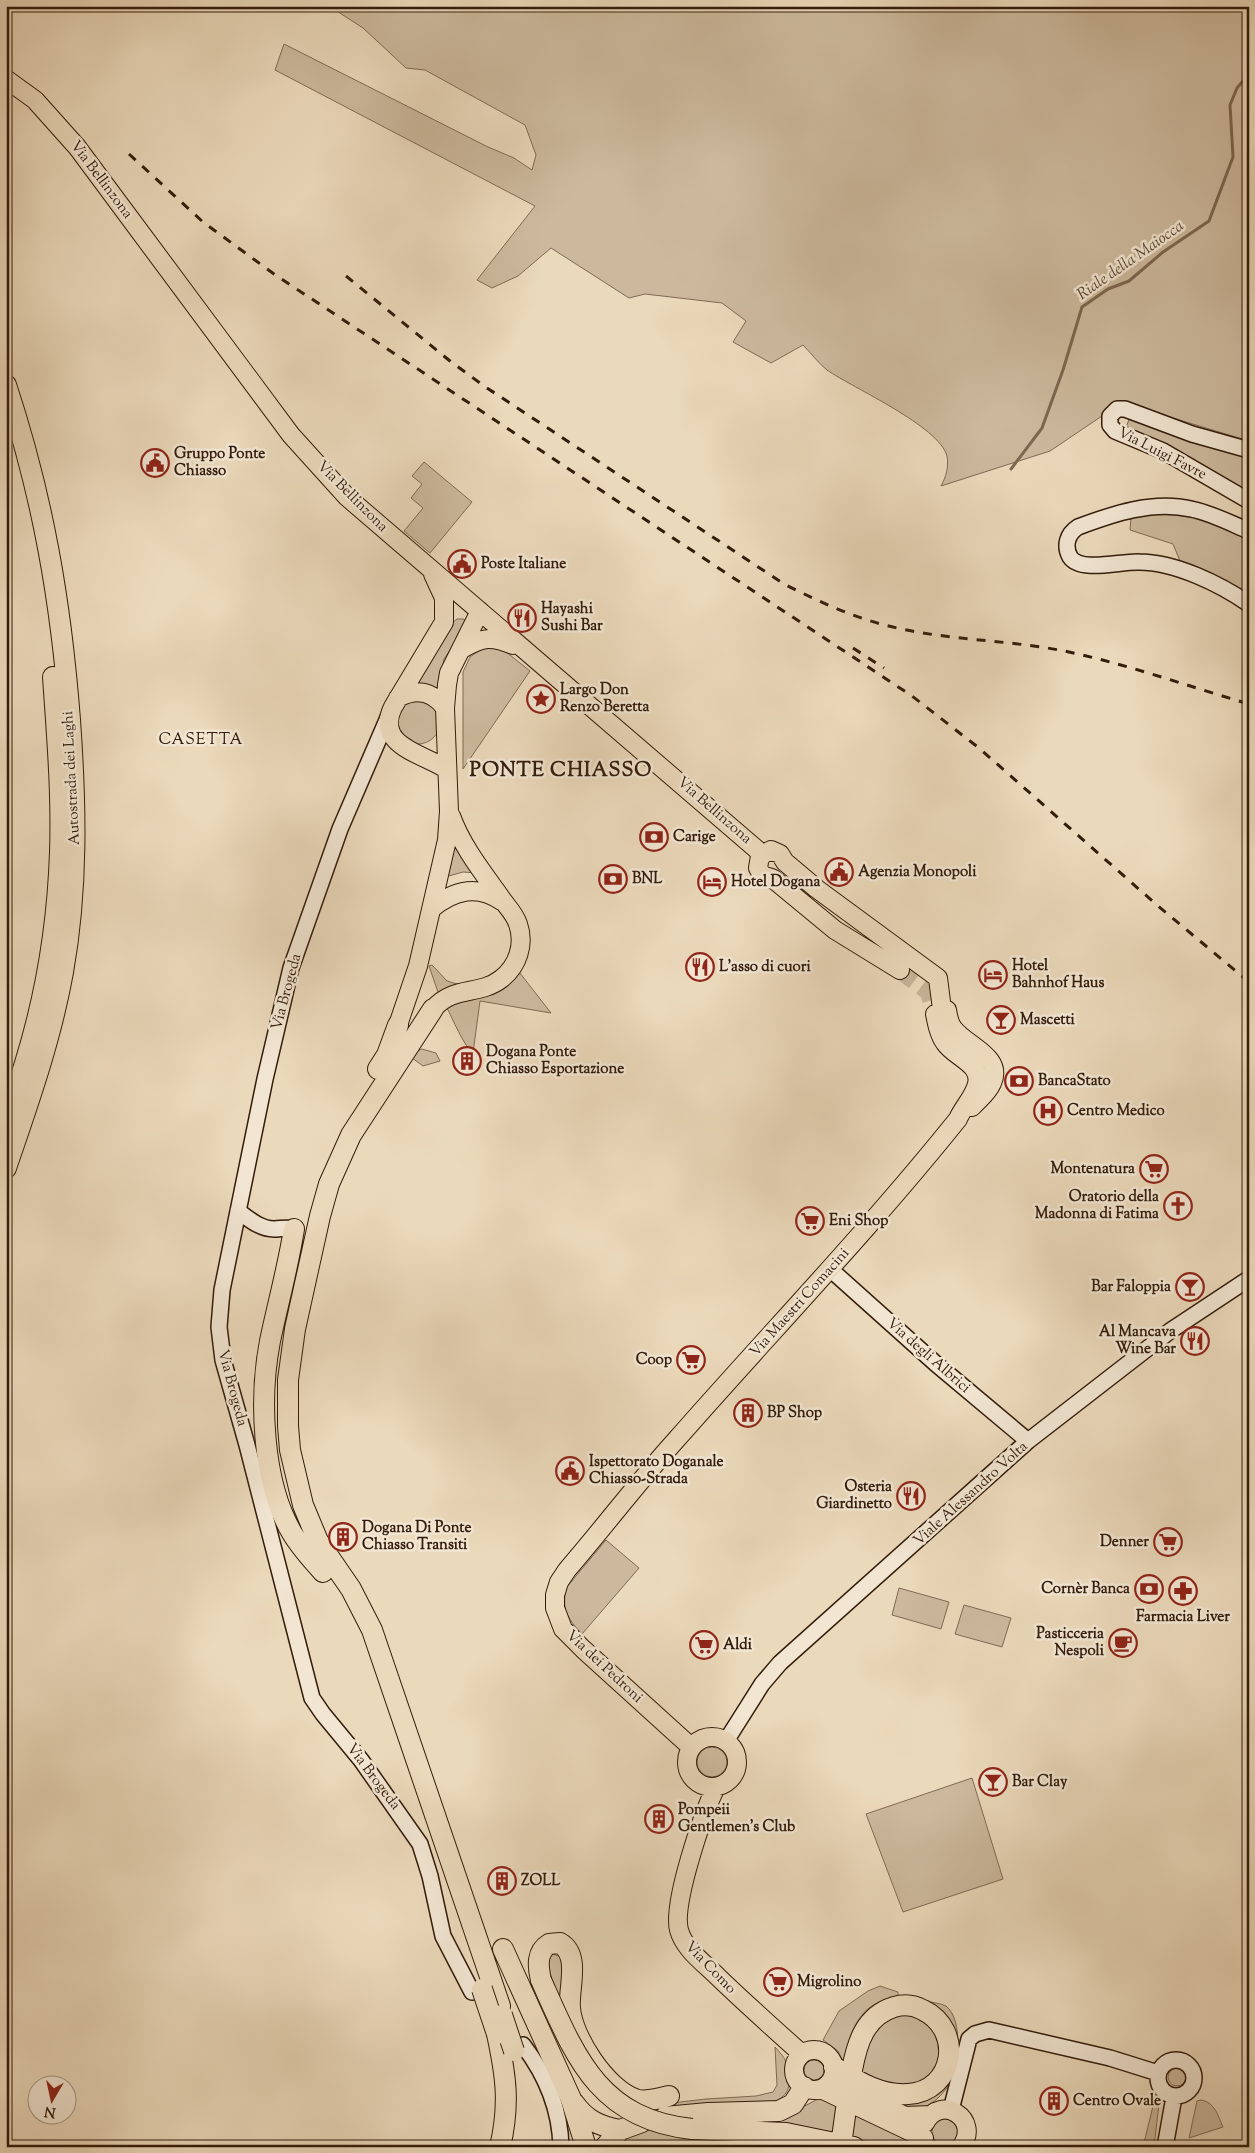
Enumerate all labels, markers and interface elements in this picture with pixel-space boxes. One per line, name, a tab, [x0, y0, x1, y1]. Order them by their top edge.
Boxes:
street label: Via Bellinzona	[65, 137, 137, 224]
water label: Riale della Maiocca	[1073, 215, 1189, 307]
street label: Via Luigi Favre	[1114, 423, 1210, 485]
place label: Gruppo Ponte Chiasso	[174, 444, 265, 482]
public building icon: Gruppo Ponte Chiasso	[140, 448, 170, 478]
street label: Via Bellinzona	[312, 457, 392, 537]
public building icon: Poste Italiane	[447, 549, 477, 579]
place label: Poste Italiane	[481, 554, 566, 575]
place label: Hayashi Sushi Bar	[541, 599, 603, 637]
restaurant icon: Hayashi Sushi Bar	[507, 603, 537, 633]
place label: Largo Don Renzo Beretta	[560, 680, 650, 718]
place icon: Largo Don Renzo Beretta	[526, 684, 556, 714]
street label: Autostrada dei Laghi	[58, 710, 86, 846]
district label: CASETTA	[158, 729, 244, 752]
district label: PONTE CHIASSO	[470, 757, 652, 786]
street label: Via Bellinzona	[672, 773, 756, 850]
bank icon: Carige	[639, 822, 669, 852]
place label: Carige	[673, 827, 716, 848]
public building icon: Agenzia Monopoli	[824, 857, 854, 887]
place label: Agenzia Monopoli	[858, 862, 977, 883]
bank icon: BNL	[598, 864, 628, 894]
hotel icon: Hotel Dogana	[697, 867, 727, 897]
place label: BNL	[632, 869, 663, 890]
place label: Hotel Dogana	[731, 872, 821, 893]
street label: Via Brogeda	[267, 951, 307, 1033]
restaurant icon: L'asso di cuori	[685, 952, 715, 982]
place label: Hotel Bahnhof Haus	[1012, 956, 1104, 994]
place label: L'asso di cuori	[719, 957, 811, 978]
hotel icon: Hotel Bahnhof Haus	[978, 960, 1008, 990]
bar icon: Mascetti	[986, 1005, 1016, 1035]
place label: Mascetti	[1020, 1010, 1076, 1031]
place label: Dogana Ponte Chiasso Esportazione	[486, 1042, 624, 1080]
building icon: Dogana Ponte Chiasso Esportazione	[452, 1046, 482, 1076]
bank icon: BancaStato	[1004, 1066, 1034, 1096]
place label: BancaStato	[1038, 1071, 1111, 1092]
hospital icon: Centro Medico	[1033, 1096, 1063, 1126]
place label: Centro Medico	[1067, 1101, 1165, 1122]
supermarket icon: Montenatura	[1139, 1154, 1169, 1184]
place label: Montenatura	[1050, 1159, 1135, 1180]
place label: Oratorio della Madonna di Fatima	[1035, 1187, 1159, 1225]
church icon: Oratorio della Madonna di Fatima	[1163, 1191, 1193, 1221]
supermarket icon: Eni Shop	[795, 1206, 825, 1236]
place label: Eni Shop	[829, 1211, 889, 1232]
street label: Via Maestri Comacini	[745, 1244, 855, 1362]
bar icon: Bar Faloppia	[1175, 1272, 1205, 1302]
place label: Bar Faloppia	[1091, 1277, 1171, 1298]
street label: Via degli Albrici	[881, 1313, 975, 1399]
place label: Al Mancava Wine Bar	[1099, 1322, 1176, 1360]
restaurant icon: Al Mancava Wine Bar	[1180, 1326, 1210, 1356]
supermarket icon: Coop	[676, 1345, 706, 1375]
street label: Via Brogeda	[212, 1347, 252, 1429]
place label: Coop	[636, 1350, 673, 1371]
building icon: BP Shop	[733, 1398, 763, 1428]
place label: BP Shop	[767, 1403, 823, 1424]
street label: Viale Alessandro Volta	[909, 1437, 1033, 1551]
place label: Ispettorato Doganale Chiasso-Strada	[589, 1452, 724, 1490]
public building icon: Ispettorato Doganale Chiasso-Strada	[555, 1456, 585, 1486]
place label: Osteria Giardinetto	[816, 1477, 892, 1515]
restaurant icon: Osteria Giardinetto	[896, 1481, 926, 1511]
place label: Dogana Di Ponte Chiasso Transiti	[362, 1518, 472, 1556]
building icon: Dogana Di Ponte Chiasso Transiti	[328, 1522, 358, 1552]
supermarket icon: Denner	[1153, 1527, 1183, 1557]
place label: Denner	[1100, 1532, 1149, 1553]
bank icon: Cornèr Banca	[1134, 1574, 1164, 1604]
pharmacy icon: Farmacia Liver	[1168, 1576, 1198, 1606]
place label: Cornèr Banca	[1041, 1579, 1130, 1600]
place label: Farmacia Liver	[1136, 1607, 1230, 1628]
place label: Pasticceria Nespoli	[1036, 1624, 1105, 1662]
street label: Via dei Pedroni	[561, 1626, 647, 1708]
cafe icon: Pasticceria Nespoli	[1108, 1628, 1138, 1658]
supermarket icon: Aldi	[689, 1630, 719, 1660]
place label: Aldi	[723, 1635, 753, 1656]
street label: Via Brogeda	[341, 1739, 405, 1815]
bar icon: Bar Clay	[978, 1767, 1008, 1797]
place label: Bar Clay	[1012, 1772, 1068, 1793]
place label: Pompeii Gentlemen's Club	[678, 1800, 795, 1838]
building icon: Pompeii Gentlemen's Club	[644, 1804, 674, 1834]
building icon: ZOLL	[487, 1866, 517, 1896]
place label: ZOLL	[521, 1871, 561, 1892]
street label: Via Como	[680, 1937, 740, 1999]
supermarket icon: Migrolino	[763, 1967, 793, 1997]
place label: Migrolino	[797, 1972, 861, 1993]
north arrow	[28, 2076, 78, 2126]
building icon: Centro Ovale	[1039, 2086, 1069, 2116]
place label: Centro Ovale	[1073, 2091, 1161, 2112]
text: N	[43, 2100, 57, 2122]

